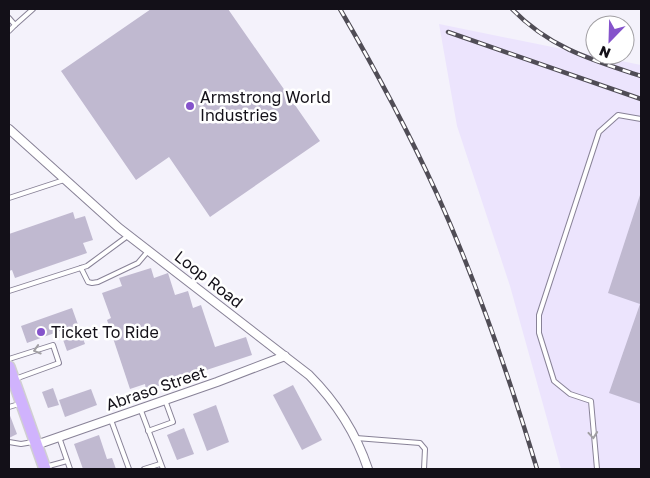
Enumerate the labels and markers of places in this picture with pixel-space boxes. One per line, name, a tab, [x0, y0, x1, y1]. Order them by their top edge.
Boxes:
place label: Armstrong World Industries	[200, 87, 331, 125]
marker: Armstrong World Industries	[184, 100, 196, 112]
place label: Ticket To Ride	[51, 322, 159, 342]
marker: Ticket To Ride	[35, 326, 47, 338]

